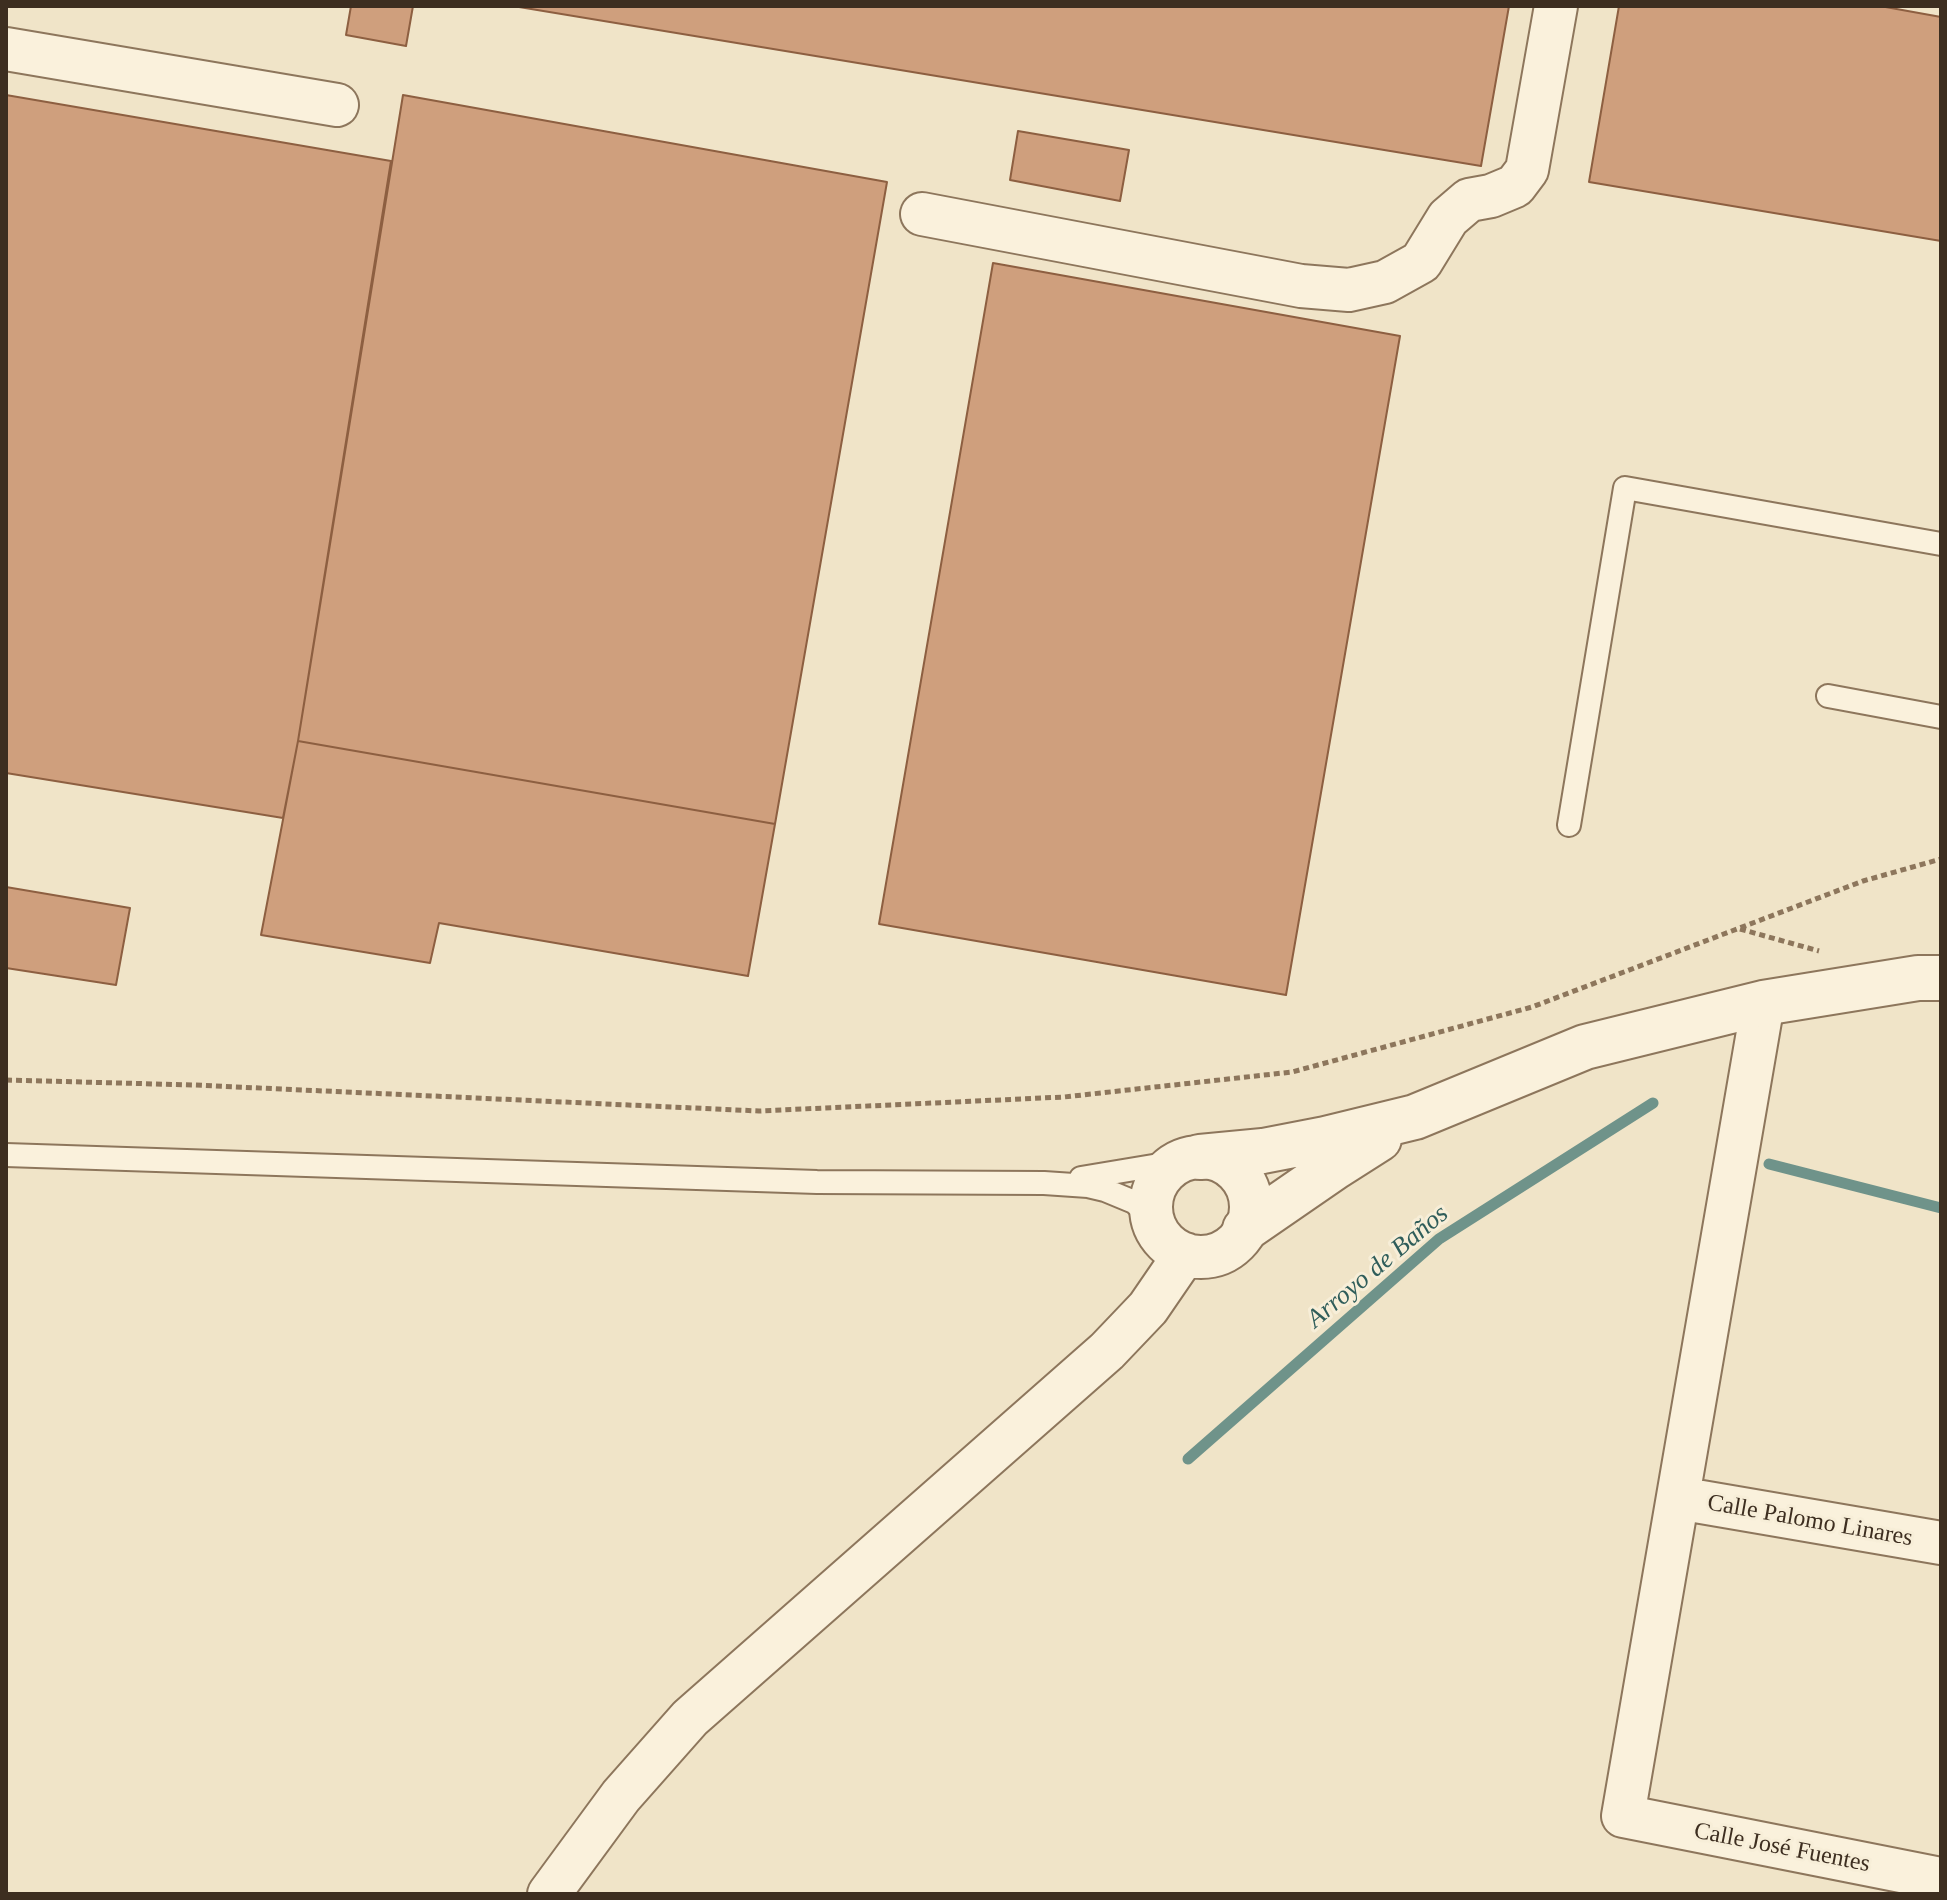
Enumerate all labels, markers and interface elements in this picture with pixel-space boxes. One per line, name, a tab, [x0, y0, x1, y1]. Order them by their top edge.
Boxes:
water label: Arroyo de Baños	[1301, 1199, 1455, 1335]
street label: Calle Palomo Linares	[1705, 1489, 1915, 1553]
street label: Calle José Fuentes	[1692, 1817, 1872, 1879]

